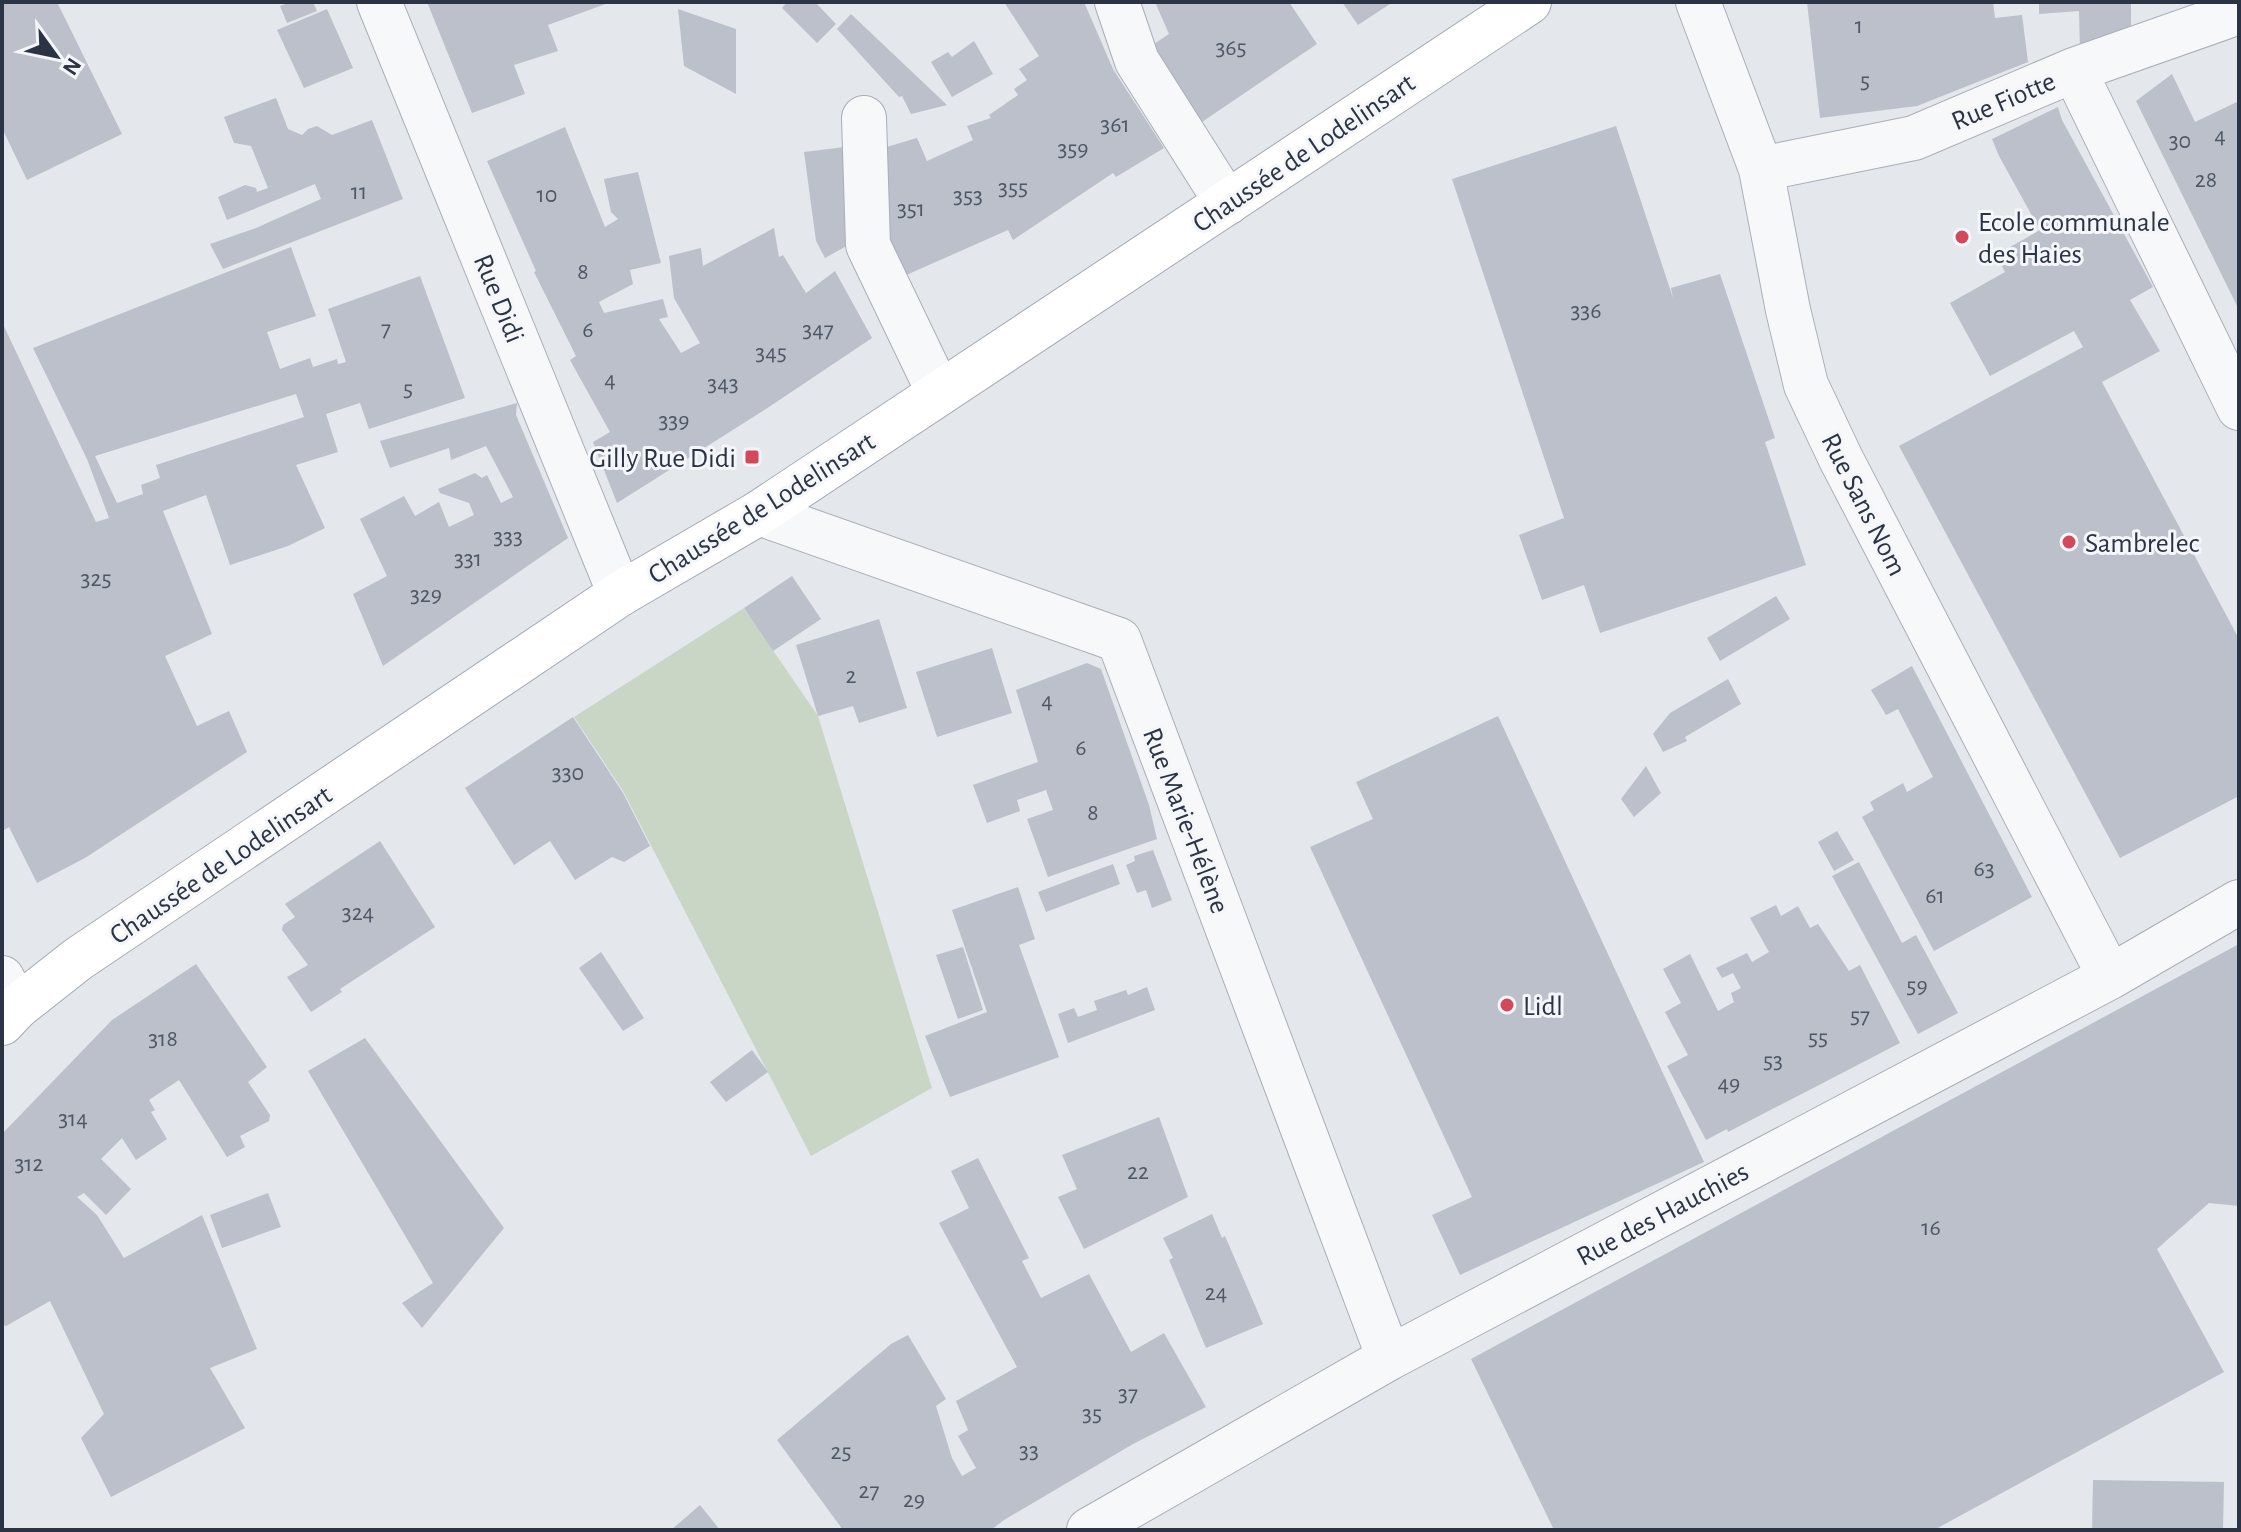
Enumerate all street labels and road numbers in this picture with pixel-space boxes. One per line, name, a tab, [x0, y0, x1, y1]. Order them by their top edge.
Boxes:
street label: Rue Fiotte	[1948, 67, 2060, 136]
street label: Chaussée de Lodelinsart	[1188, 69, 1420, 238]
street label: Rue Didi	[468, 250, 529, 347]
street label: Chaussée de Lodelinsart	[644, 428, 880, 590]
street label: Rue Sans Nom	[1815, 429, 1911, 581]
street label: Rue Marie-Hélène	[1137, 724, 1233, 917]
street label: Chaussée de Lodelinsart	[105, 781, 337, 950]
street label: Rue des Hauchies	[1572, 1158, 1754, 1272]

